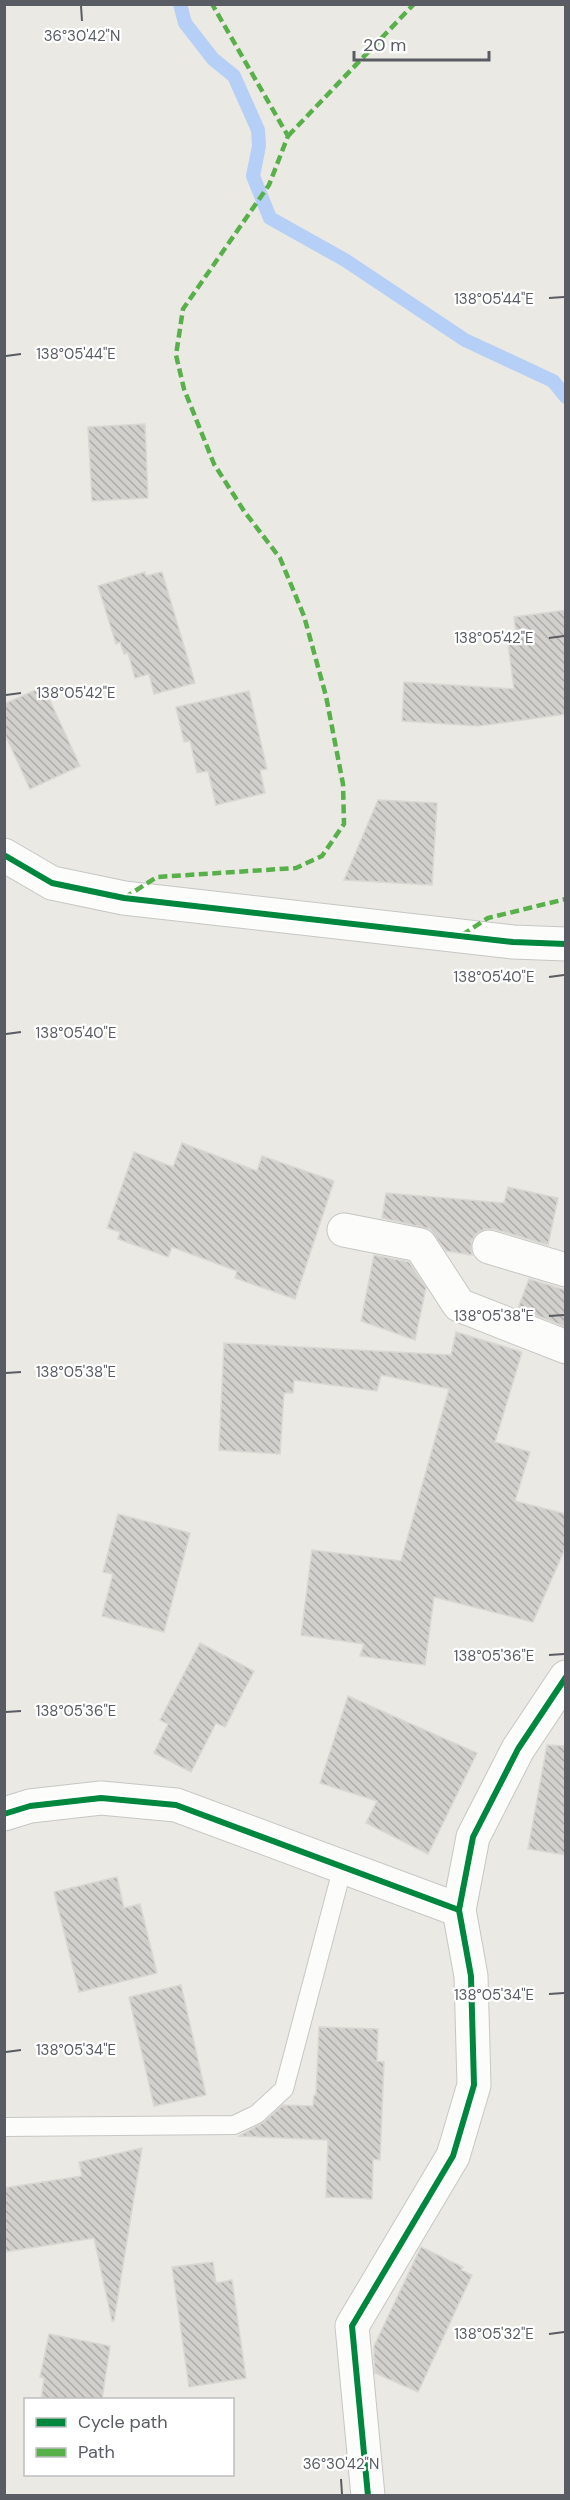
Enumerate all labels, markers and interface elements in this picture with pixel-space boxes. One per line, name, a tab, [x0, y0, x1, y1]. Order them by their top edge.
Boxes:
scale bar	[354, 24, 489, 62]
text: 36°30'42"N	[44, 26, 120, 46]
text: 20 m	[363, 33, 406, 57]
text: 138°05'44"E	[454, 289, 534, 309]
text: 138°05'44"E	[36, 344, 116, 364]
text: 138°05'42"E	[454, 628, 534, 648]
text: 138°05'42"E	[36, 683, 116, 703]
text: 138°05'40"E	[454, 967, 534, 987]
text: 138°05'40"E	[36, 1023, 116, 1043]
text: 138°05'38"E	[454, 1306, 534, 1326]
text: 138°05'38"E	[36, 1362, 116, 1382]
text: 138°05'36"E	[454, 1646, 534, 1666]
text: 138°05'36"E	[36, 1701, 116, 1721]
text: 138°05'34"E	[454, 1985, 534, 2005]
text: 138°05'34"E	[36, 2040, 116, 2060]
text: 138°05'32"E	[454, 2324, 534, 2344]
legend	[24, 2398, 234, 2476]
text: Cycle path	[78, 2410, 168, 2434]
text: Path	[78, 2440, 115, 2464]
text: 36°30'42"N	[303, 2454, 379, 2474]

